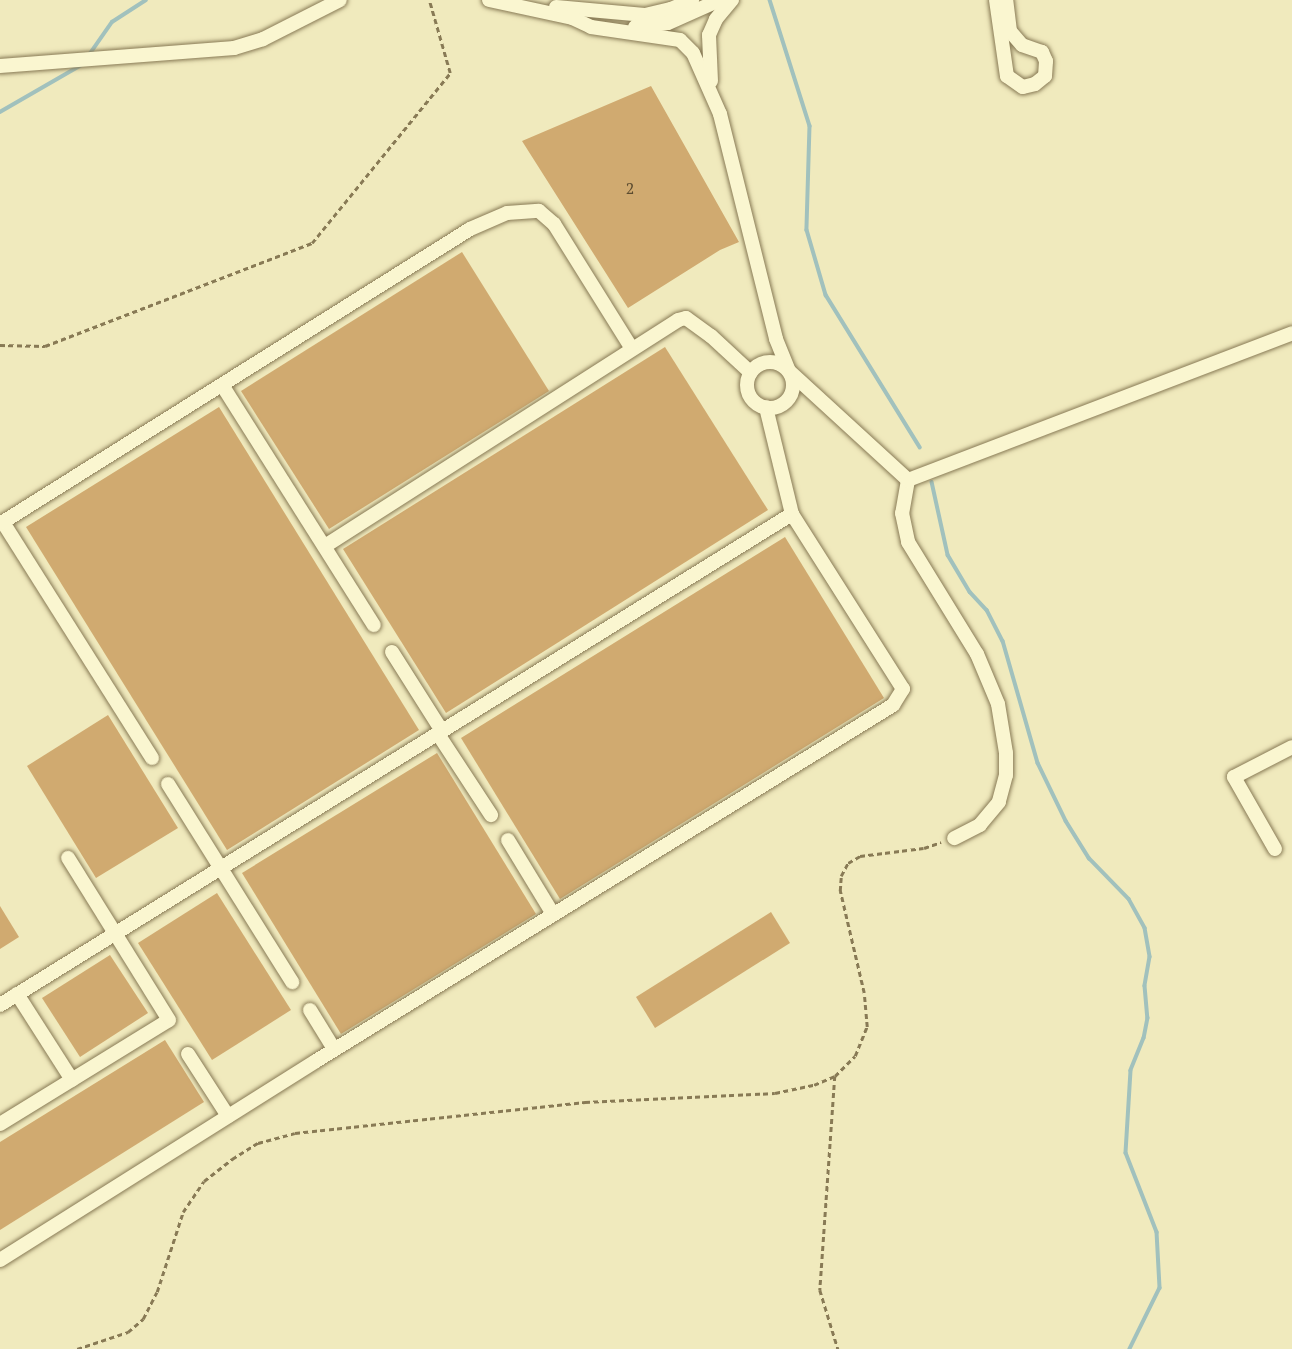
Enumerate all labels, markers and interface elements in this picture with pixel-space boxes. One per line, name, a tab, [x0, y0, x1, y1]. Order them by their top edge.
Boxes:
house number: 2	[626, 178, 634, 198]

